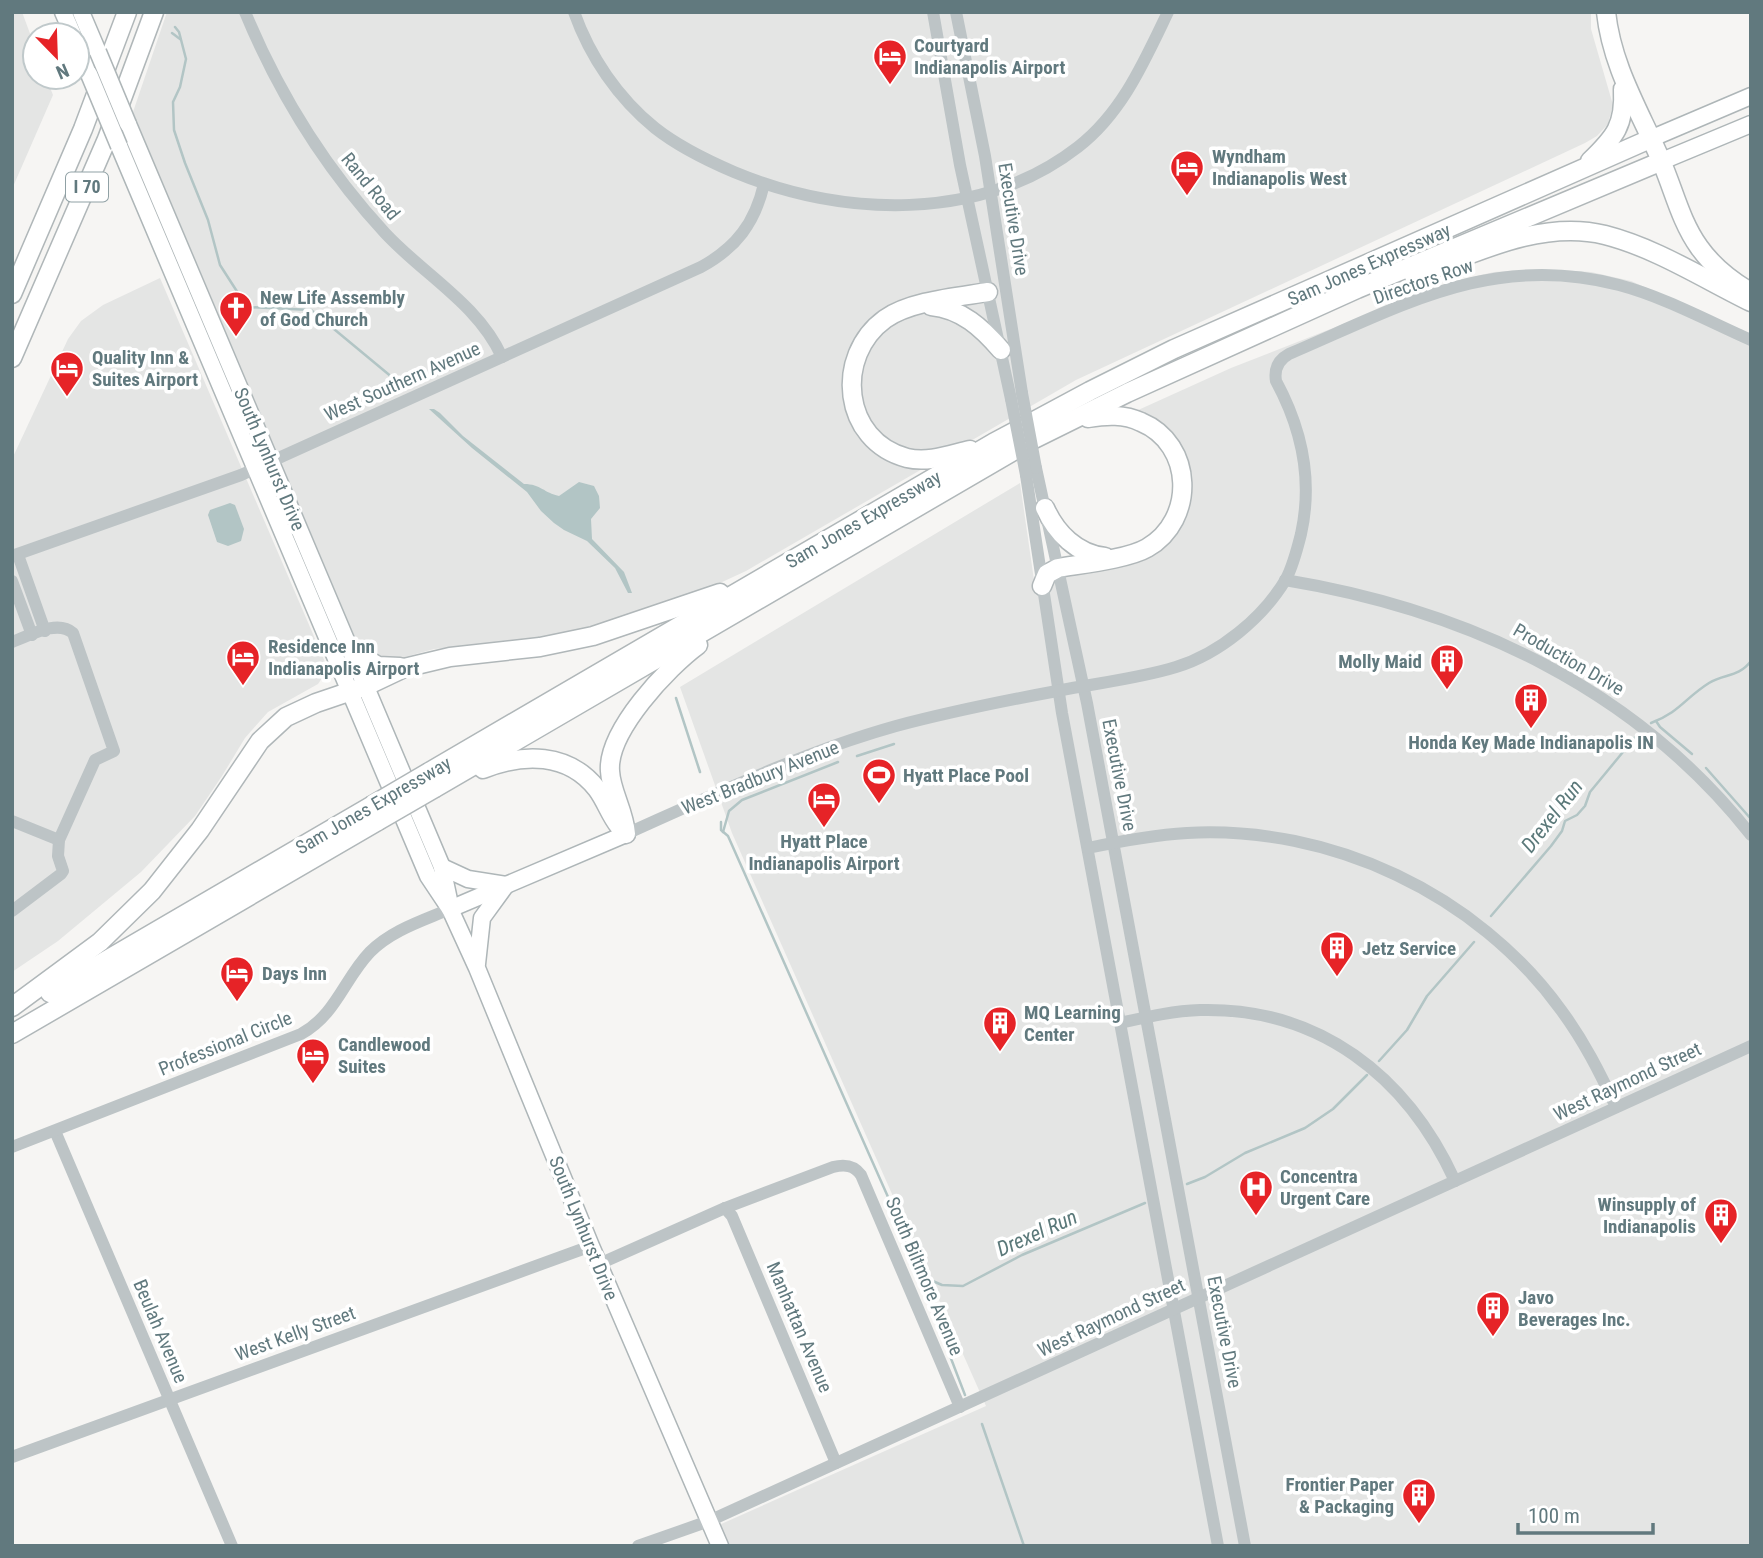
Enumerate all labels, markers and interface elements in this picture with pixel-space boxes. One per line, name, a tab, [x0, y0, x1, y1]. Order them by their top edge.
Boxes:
north arrow	[21, 21, 91, 91]
place label: Courtyard Indianapolis Airport	[914, 34, 1065, 79]
hotel icon: Courtyard Indianapolis Airport	[871, 37, 909, 86]
text: N	[53, 58, 72, 84]
place label: Wyndham Indianapolis West	[1212, 145, 1347, 190]
street label: Rand Road	[336, 148, 405, 225]
hotel icon: Wyndham Indianapolis West	[1168, 148, 1206, 197]
street label: Executive Drive	[993, 161, 1034, 277]
road number: I 70	[66, 172, 108, 202]
street label: Sam Jones Expressway	[1284, 218, 1454, 311]
street label: Directors Row	[1370, 254, 1476, 309]
place label: New Life Assembly of God Church	[260, 286, 405, 331]
church icon: New Life Assembly of God Church	[217, 289, 255, 338]
street label: West Southern Avenue	[321, 337, 484, 426]
place label: Quality Inn & Suites Airport	[92, 346, 198, 391]
hotel icon: Quality Inn & Suites Airport	[48, 349, 86, 398]
street label: South Lynhurst Drive	[229, 384, 310, 534]
street label: Sam Jones Expressway	[781, 466, 945, 573]
street label: Production Drive	[1509, 618, 1628, 700]
place label: Residence Inn Indianapolis Airport	[268, 635, 419, 680]
hotel icon: Residence Inn Indianapolis Airport	[224, 638, 262, 687]
building icon: Molly Maid	[1428, 642, 1466, 691]
place label: Molly Maid	[1338, 650, 1422, 673]
building icon: Honda Key Made Indianapolis IN	[1512, 681, 1550, 730]
street label: Executive Drive	[1097, 717, 1142, 833]
place label: Honda Key Made Indianapolis IN	[1408, 731, 1654, 754]
street label: West Bradbury Avenue	[678, 735, 842, 820]
street label: Sam Jones Expressway	[291, 752, 455, 859]
sports icon: Hyatt Place Pool	[860, 756, 898, 805]
place label: Hyatt Place Pool	[903, 764, 1029, 787]
water label: Drexel Run	[1516, 775, 1588, 857]
hotel icon: Hyatt Place Indianapolis Airport	[805, 780, 843, 829]
place label: Hyatt Place Indianapolis Airport	[748, 830, 900, 875]
building icon: Jetz Service	[1318, 929, 1356, 978]
place label: Jetz Service	[1362, 937, 1456, 960]
hotel icon: Days Inn	[218, 954, 256, 1003]
place label: Days Inn	[262, 962, 327, 985]
place label: MQ Learning Center	[1024, 1001, 1121, 1046]
building icon: MQ Learning Center	[981, 1004, 1019, 1053]
street label: Professional Circle	[155, 1006, 295, 1081]
place label: Candlewood Suites	[338, 1033, 431, 1078]
hotel icon: Candlewood Suites	[294, 1036, 332, 1085]
street label: West Raymond Street	[1550, 1037, 1705, 1126]
street label: South Lynhurst Drive	[544, 1153, 623, 1304]
place label: Concentra Urgent Care	[1280, 1165, 1370, 1210]
hospital icon: Concentra Urgent Care	[1237, 1168, 1275, 1217]
place label: Winsupply of Indianapolis	[1598, 1193, 1697, 1238]
street label: South Biltmore Avenue	[881, 1194, 968, 1359]
building icon: Winsupply of Indianapolis	[1702, 1196, 1740, 1245]
water label: Drexel Run	[993, 1205, 1081, 1261]
street label: Manhattan Avenue	[762, 1258, 837, 1396]
street label: West Raymond Street	[1034, 1273, 1189, 1362]
street label: Executive Drive	[1202, 1274, 1247, 1390]
street label: Beulah Avenue	[128, 1276, 193, 1386]
place label: Javo Beverages Inc.	[1518, 1286, 1631, 1331]
building icon: Javo Beverages Inc.	[1474, 1289, 1512, 1338]
street label: West Kelly Street	[232, 1301, 358, 1366]
place label: Frontier Paper & Packaging	[1286, 1473, 1394, 1518]
building icon: Frontier Paper & Packaging	[1400, 1476, 1438, 1525]
scale bar	[1518, 1492, 1653, 1536]
text: 100 m	[1528, 1504, 1580, 1528]

